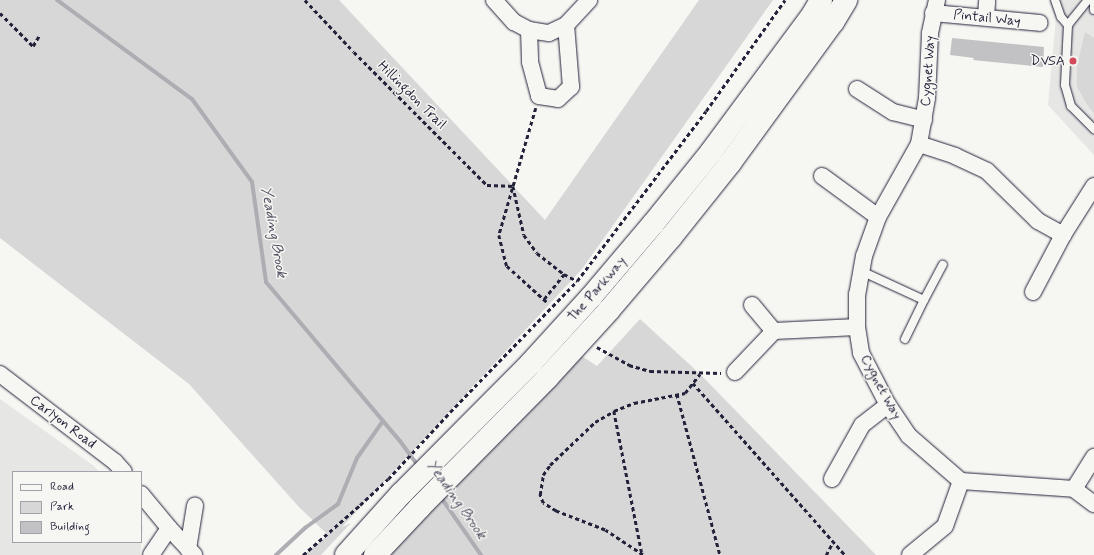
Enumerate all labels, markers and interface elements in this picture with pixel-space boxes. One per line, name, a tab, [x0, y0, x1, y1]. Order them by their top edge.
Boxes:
street label: Pintail Way	[952, 6, 1022, 30]
street label: Cygnet Way	[917, 33, 939, 109]
place label: DVSA	[1031, 53, 1065, 69]
marker: DVSA	[1068, 56, 1078, 66]
street label: Hillingdon Trail	[375, 58, 449, 132]
water label: Yeading Brook	[256, 185, 290, 279]
street label: The Parkway	[566, 255, 628, 323]
street label: Cygnet Way	[856, 350, 906, 424]
street label: Carlyon Road	[27, 392, 99, 452]
water label: Yeading Brook	[422, 457, 490, 543]
legend	[12, 471, 142, 543]
text: Road	[50, 479, 74, 495]
text: Park	[50, 499, 74, 515]
text: Building	[50, 519, 90, 535]

